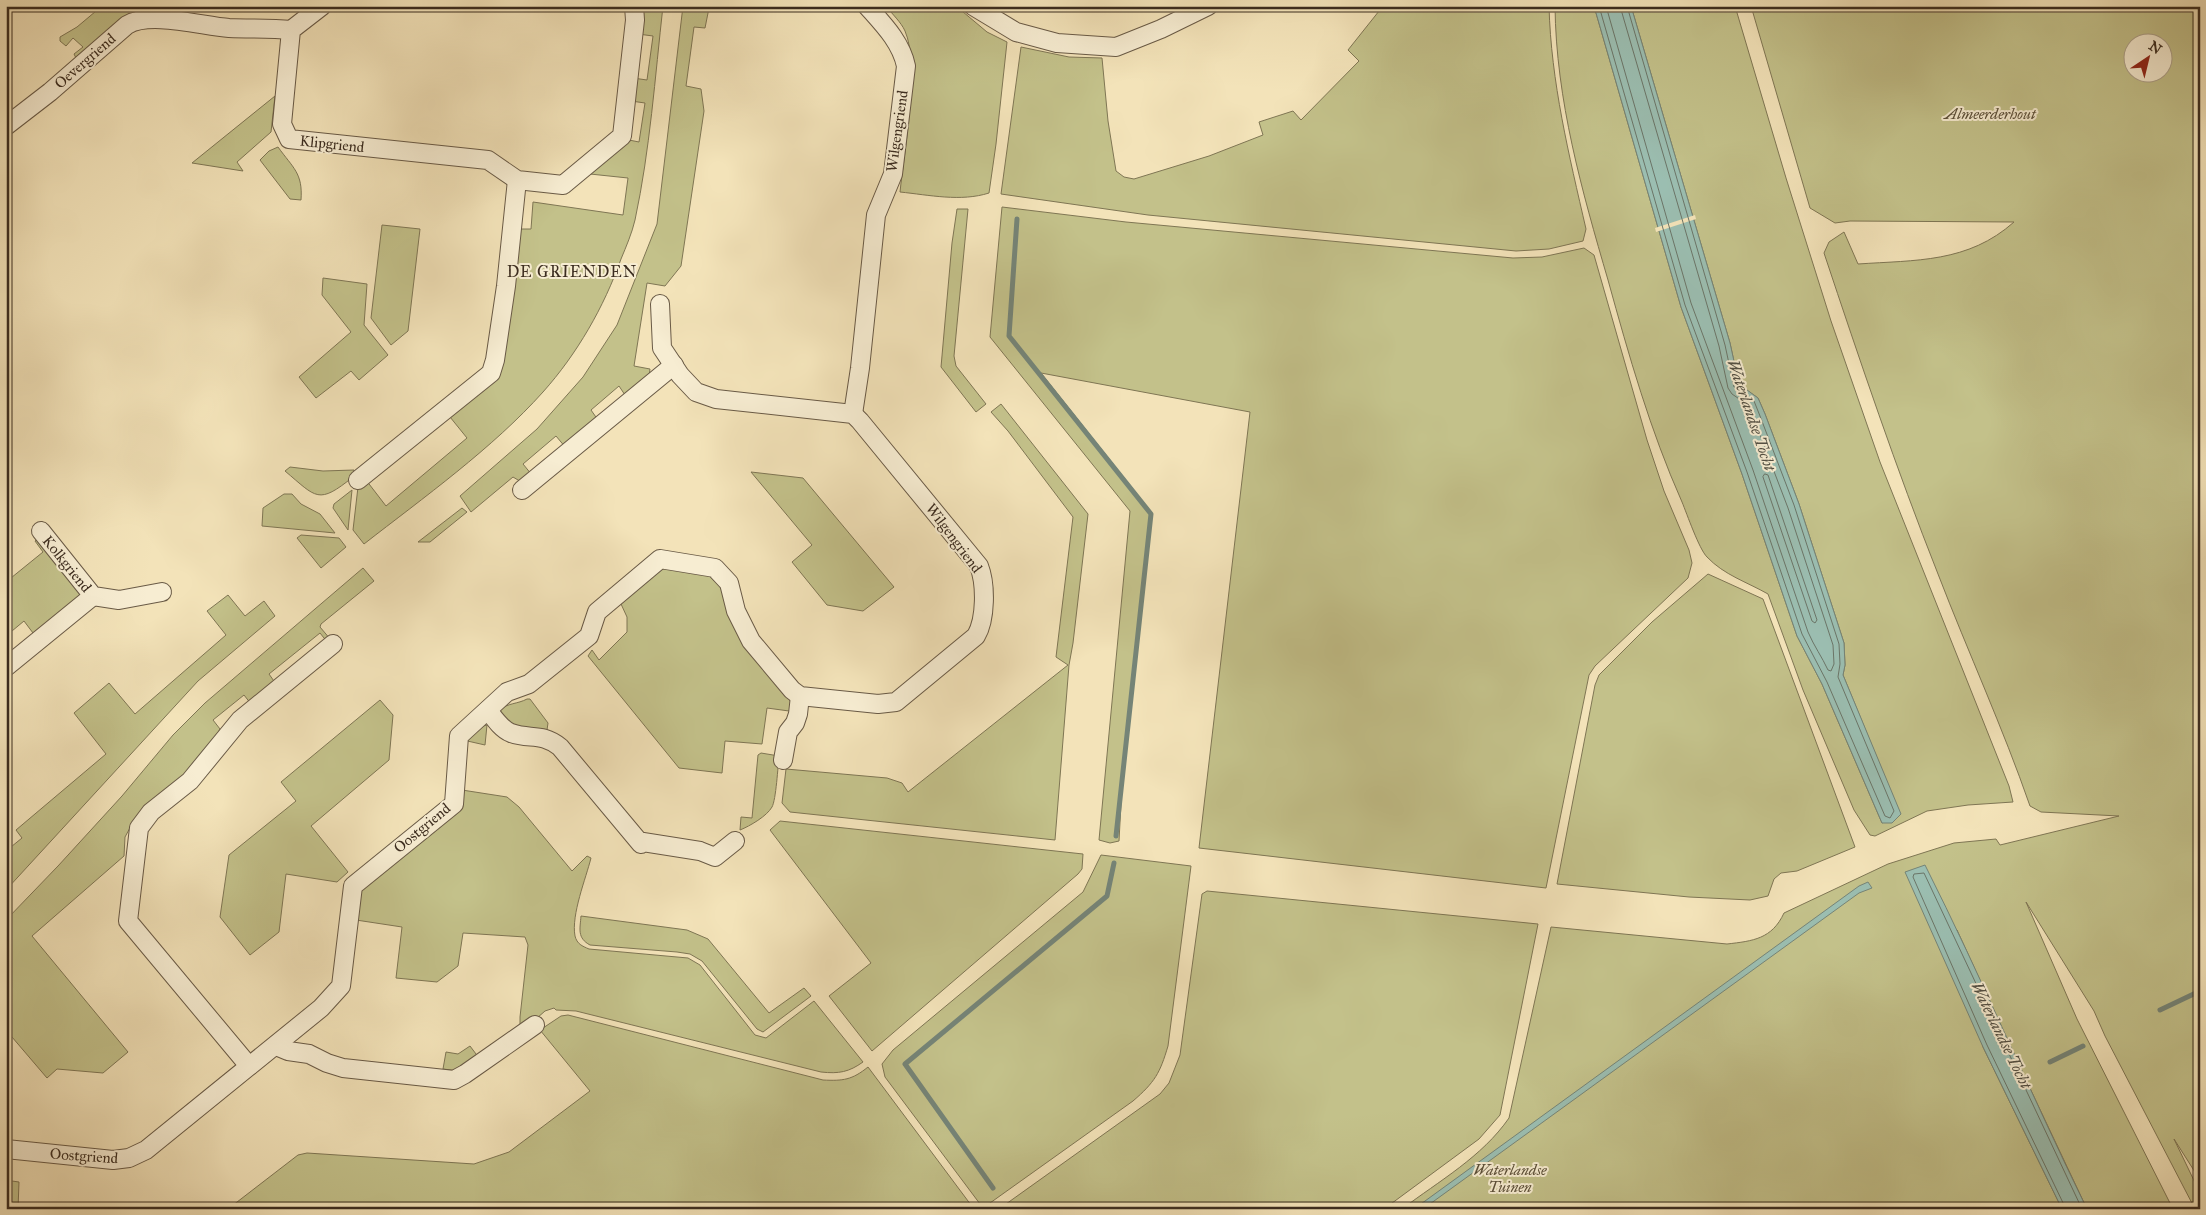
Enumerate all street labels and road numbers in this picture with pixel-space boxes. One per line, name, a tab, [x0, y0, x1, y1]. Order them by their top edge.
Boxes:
street label: Oevergriend	[51, 29, 120, 92]
street label: Wilgengriend	[882, 89, 912, 173]
street label: Klipgriend	[299, 132, 366, 156]
street label: Wilgengriend	[922, 500, 986, 577]
street label: Kolkgriend	[39, 532, 96, 596]
street label: Oostgriend	[390, 799, 454, 857]
street label: Oostgriend	[49, 1145, 119, 1167]

